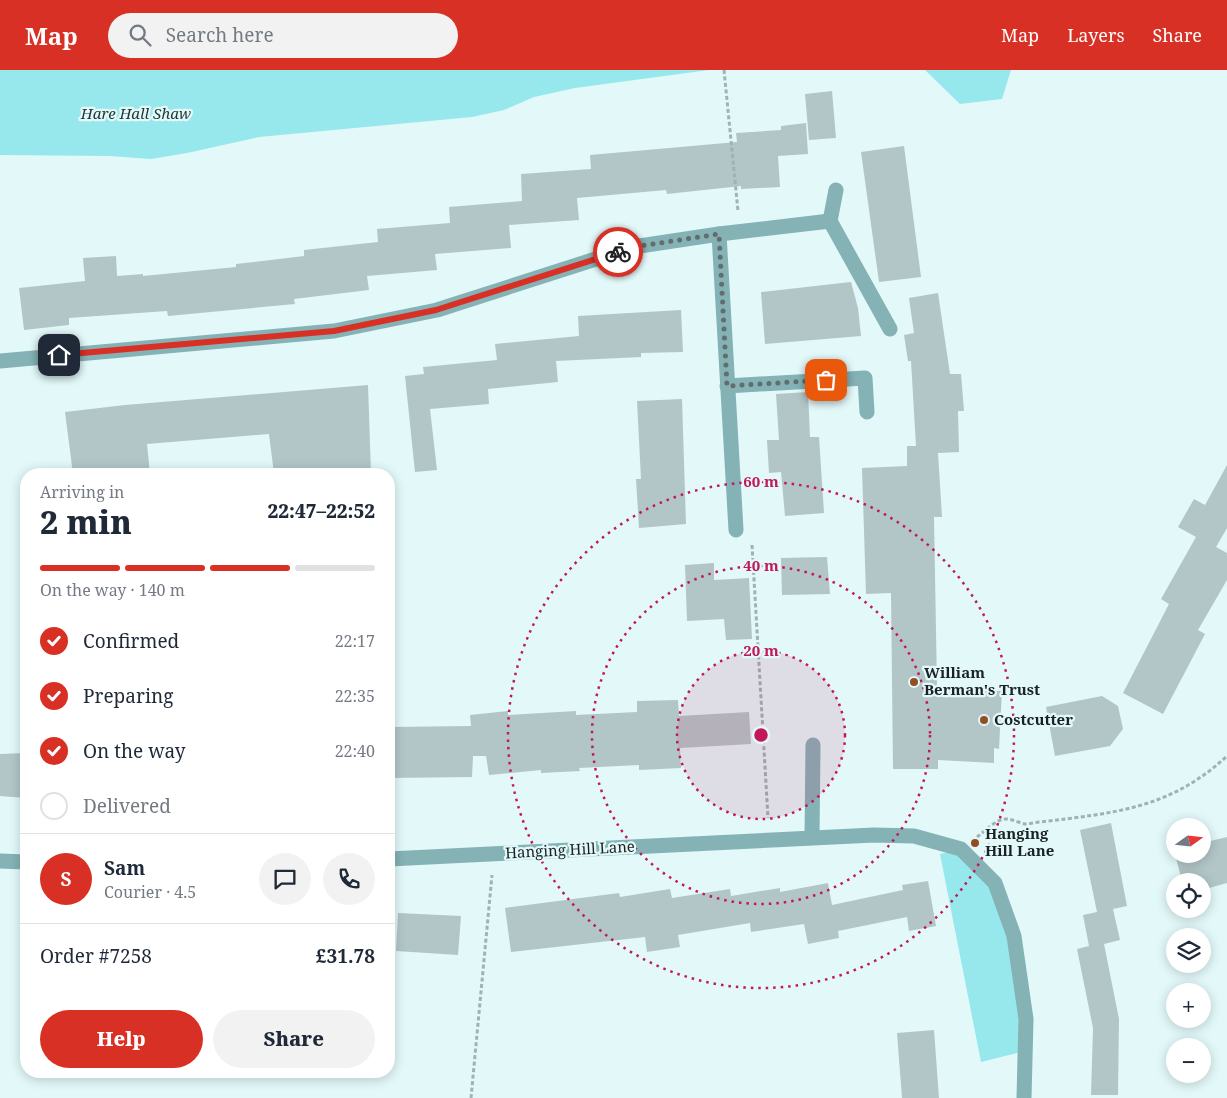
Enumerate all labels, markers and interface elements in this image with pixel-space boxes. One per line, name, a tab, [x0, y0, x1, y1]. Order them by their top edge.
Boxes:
search box	[108, 13, 458, 58]
text: Map	[25, 19, 78, 52]
icon: search	[126, 21, 154, 49]
text: Search here	[166, 22, 274, 48]
text: Map	[1001, 23, 1039, 47]
text: Layers	[1067, 23, 1125, 47]
text: Share	[1153, 23, 1202, 47]
park label: Hare Hall Shaw	[80, 103, 191, 123]
courier	[593, 227, 643, 277]
icon: bike	[604, 238, 632, 266]
pin	[38, 334, 80, 376]
icon: home	[45, 341, 73, 369]
pin	[805, 359, 847, 401]
icon: bag	[812, 366, 840, 394]
text: 60 m	[743, 471, 779, 491]
text: Arriving in	[40, 481, 124, 503]
text: 22:47–22:52	[267, 498, 375, 524]
text: 2 min	[40, 500, 132, 543]
text: 40 m	[743, 555, 779, 575]
text: On the way · 140 m	[40, 579, 185, 601]
icon: check	[40, 627, 68, 655]
text: Confirmed	[83, 628, 179, 654]
text: 22:17	[335, 630, 375, 652]
text: 20 m	[743, 640, 779, 660]
place label: William Berman's Trust	[924, 662, 1040, 699]
marker: William Berman's Trust	[908, 676, 920, 688]
icon: check	[40, 682, 68, 710]
text: Preparing	[83, 683, 173, 709]
text: 22:35	[335, 685, 375, 707]
place label: Costcutter	[994, 709, 1073, 729]
marker: Costcutter	[978, 714, 990, 726]
centre of rings	[752, 726, 770, 744]
icon: check	[40, 737, 68, 765]
text: On the way	[83, 738, 186, 764]
text: 22:40	[335, 740, 375, 762]
text: Delivered	[83, 793, 171, 819]
north arrow	[1166, 818, 1211, 862]
map controls	[1166, 818, 1211, 1083]
place label: Hanging Hill Lane	[985, 823, 1054, 860]
street label: Hanging Hill Lane	[505, 836, 635, 862]
marker: Hanging Hill Lane	[969, 837, 981, 849]
button: chat	[259, 853, 311, 905]
button: phone	[323, 853, 375, 905]
text: Sam	[104, 855, 145, 881]
text: S	[60, 866, 72, 892]
button: locate	[1166, 873, 1211, 918]
text: Courier · 4.5	[104, 881, 196, 903]
button: layers	[1166, 928, 1211, 973]
text: Order #7258	[40, 943, 152, 969]
text: £31.78	[316, 943, 375, 969]
button: +	[1166, 983, 1211, 1028]
button: Help	[40, 1010, 203, 1068]
button: Share	[213, 1010, 375, 1068]
button: −	[1166, 1038, 1211, 1083]

